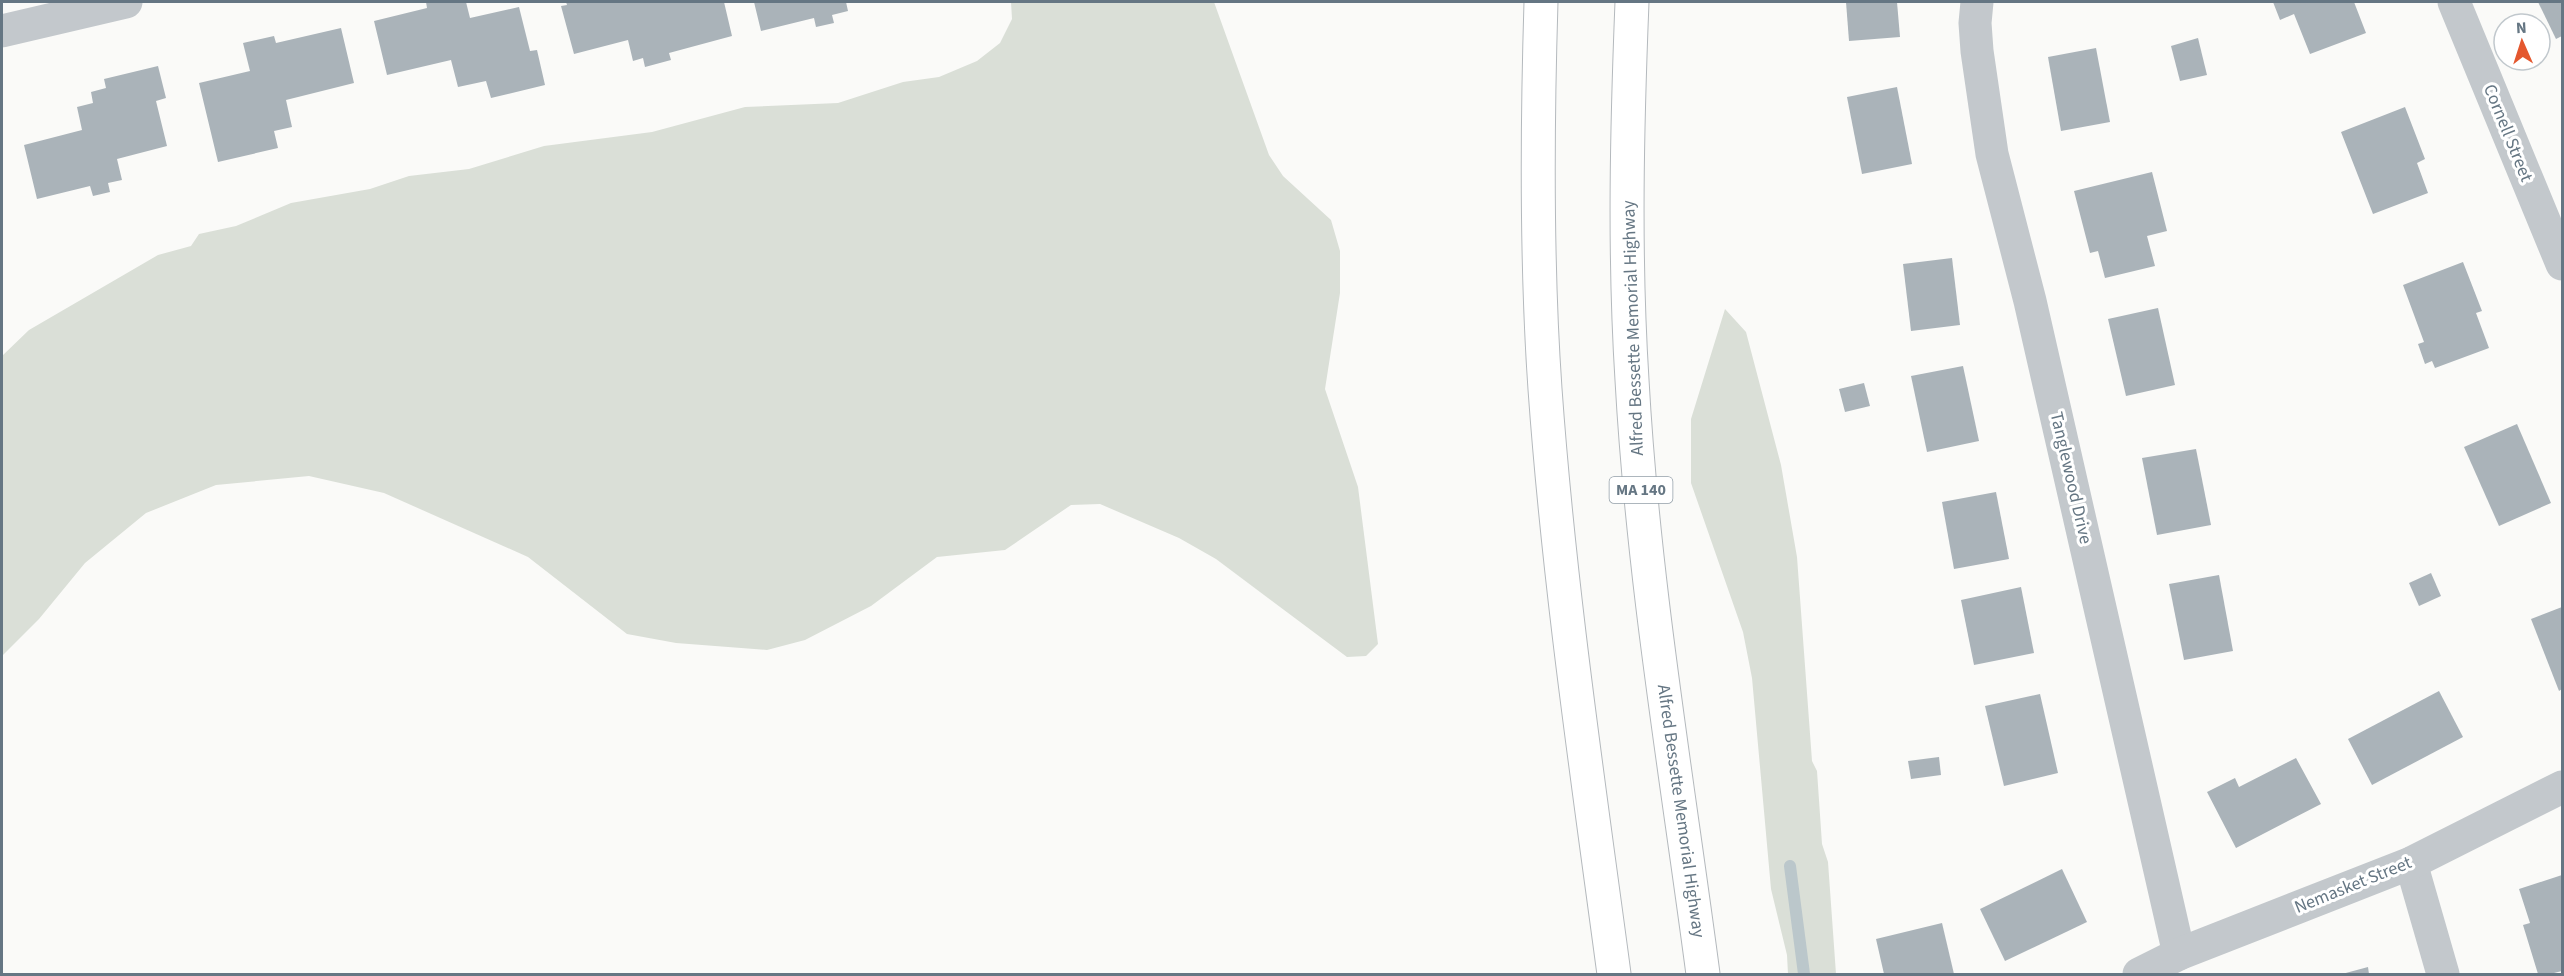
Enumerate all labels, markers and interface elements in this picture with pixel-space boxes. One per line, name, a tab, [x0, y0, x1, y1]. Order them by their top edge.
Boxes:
north arrow	[2492, 12, 2552, 72]
text: N	[2515, 17, 2527, 39]
street label: Cornell Street	[2477, 81, 2539, 185]
street label: Alfred Bessette Memorial Highway	[1616, 199, 1650, 456]
street label: Tanglewood Drive	[2044, 409, 2098, 547]
road number: MA 140	[1610, 477, 1672, 503]
street label: Alfred Bessette Memorial Highway	[1651, 683, 1711, 940]
street label: Nemasket Street	[2291, 850, 2415, 920]

